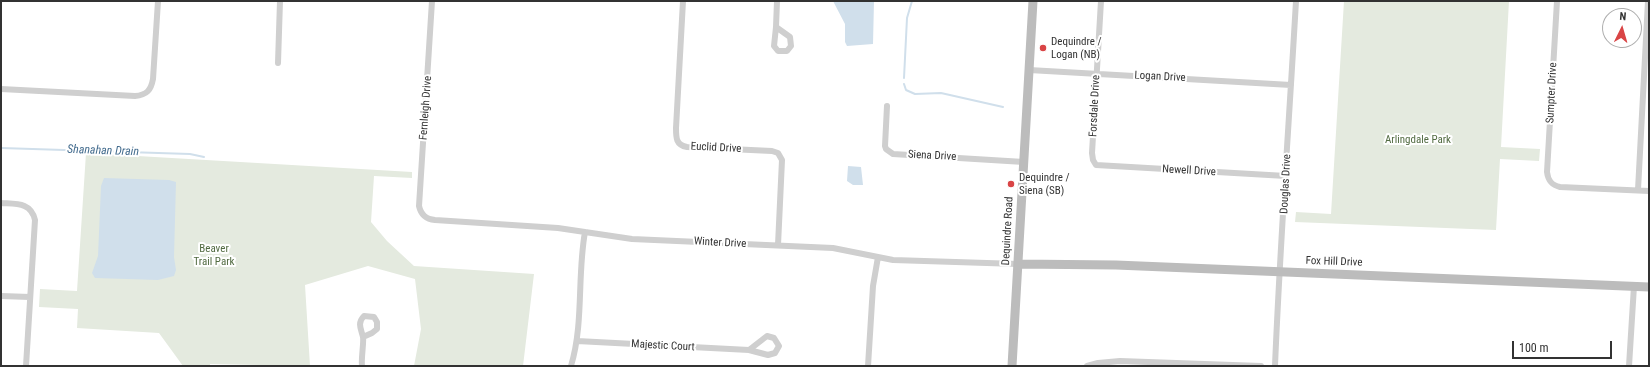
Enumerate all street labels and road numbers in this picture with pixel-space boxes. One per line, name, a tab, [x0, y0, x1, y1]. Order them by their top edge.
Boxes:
street label: Sumpter Drive	[1544, 62, 1560, 124]
street label: Logan Drive	[1134, 69, 1186, 85]
street label: Fernleigh Drive	[417, 75, 435, 141]
street label: Forsdale Drive	[1087, 75, 1103, 137]
street label: Euclid Drive	[690, 140, 742, 156]
street label: Siena Drive	[907, 148, 957, 164]
street label: Douglas Drive	[1278, 154, 1294, 214]
street label: Newell Drive	[1162, 163, 1216, 179]
street label: Dequindre Road	[1000, 196, 1016, 266]
street label: Winter Drive	[693, 235, 747, 251]
street label: Fox Hill Drive	[1305, 254, 1363, 270]
street label: Majestic Court	[631, 338, 695, 354]

